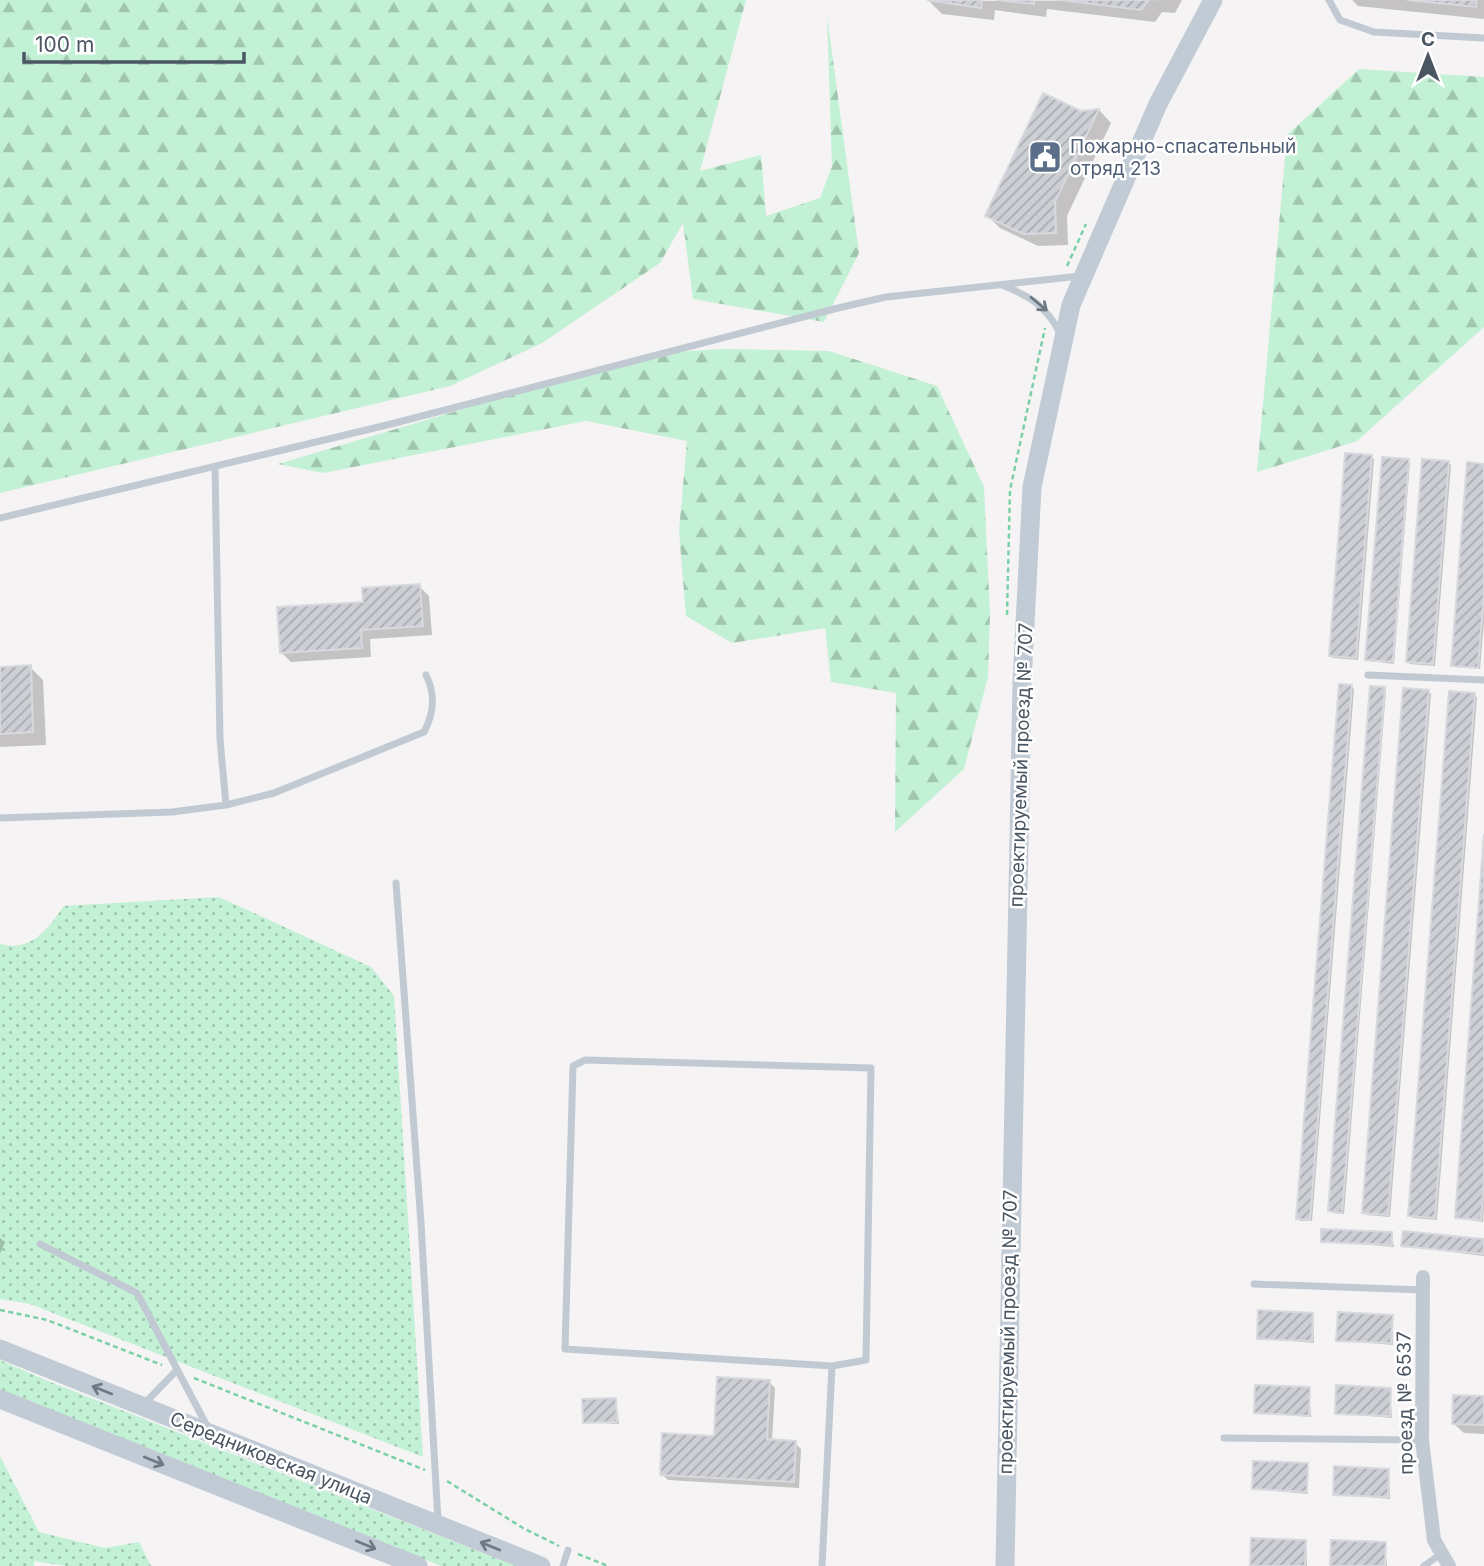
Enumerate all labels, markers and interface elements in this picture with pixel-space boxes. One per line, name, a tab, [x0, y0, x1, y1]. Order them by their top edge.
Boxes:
scale bar	[24, 21, 245, 65]
north arrow	[1393, 21, 1463, 91]
text: С	[1421, 28, 1435, 51]
text: 100 m	[35, 32, 94, 57]
place label: Пожарно-спасательный отряд 213	[1070, 135, 1296, 180]
public building icon: Пожарно-спасательный отряд 213	[1026, 138, 1064, 176]
one-way arrow	[1030, 296, 1048, 312]
street label: проектируемый проезд № 707	[1005, 622, 1037, 908]
street label: проектируемый проезд № 707	[994, 1189, 1022, 1475]
street label: проезд № 6537	[1392, 1331, 1418, 1475]
one-way arrow	[91, 1382, 113, 1395]
street label: Середниковская улица	[167, 1407, 375, 1509]
one-way arrow	[143, 1455, 165, 1468]
one-way arrow	[479, 1538, 501, 1551]
one-way arrow	[354, 1539, 376, 1552]

